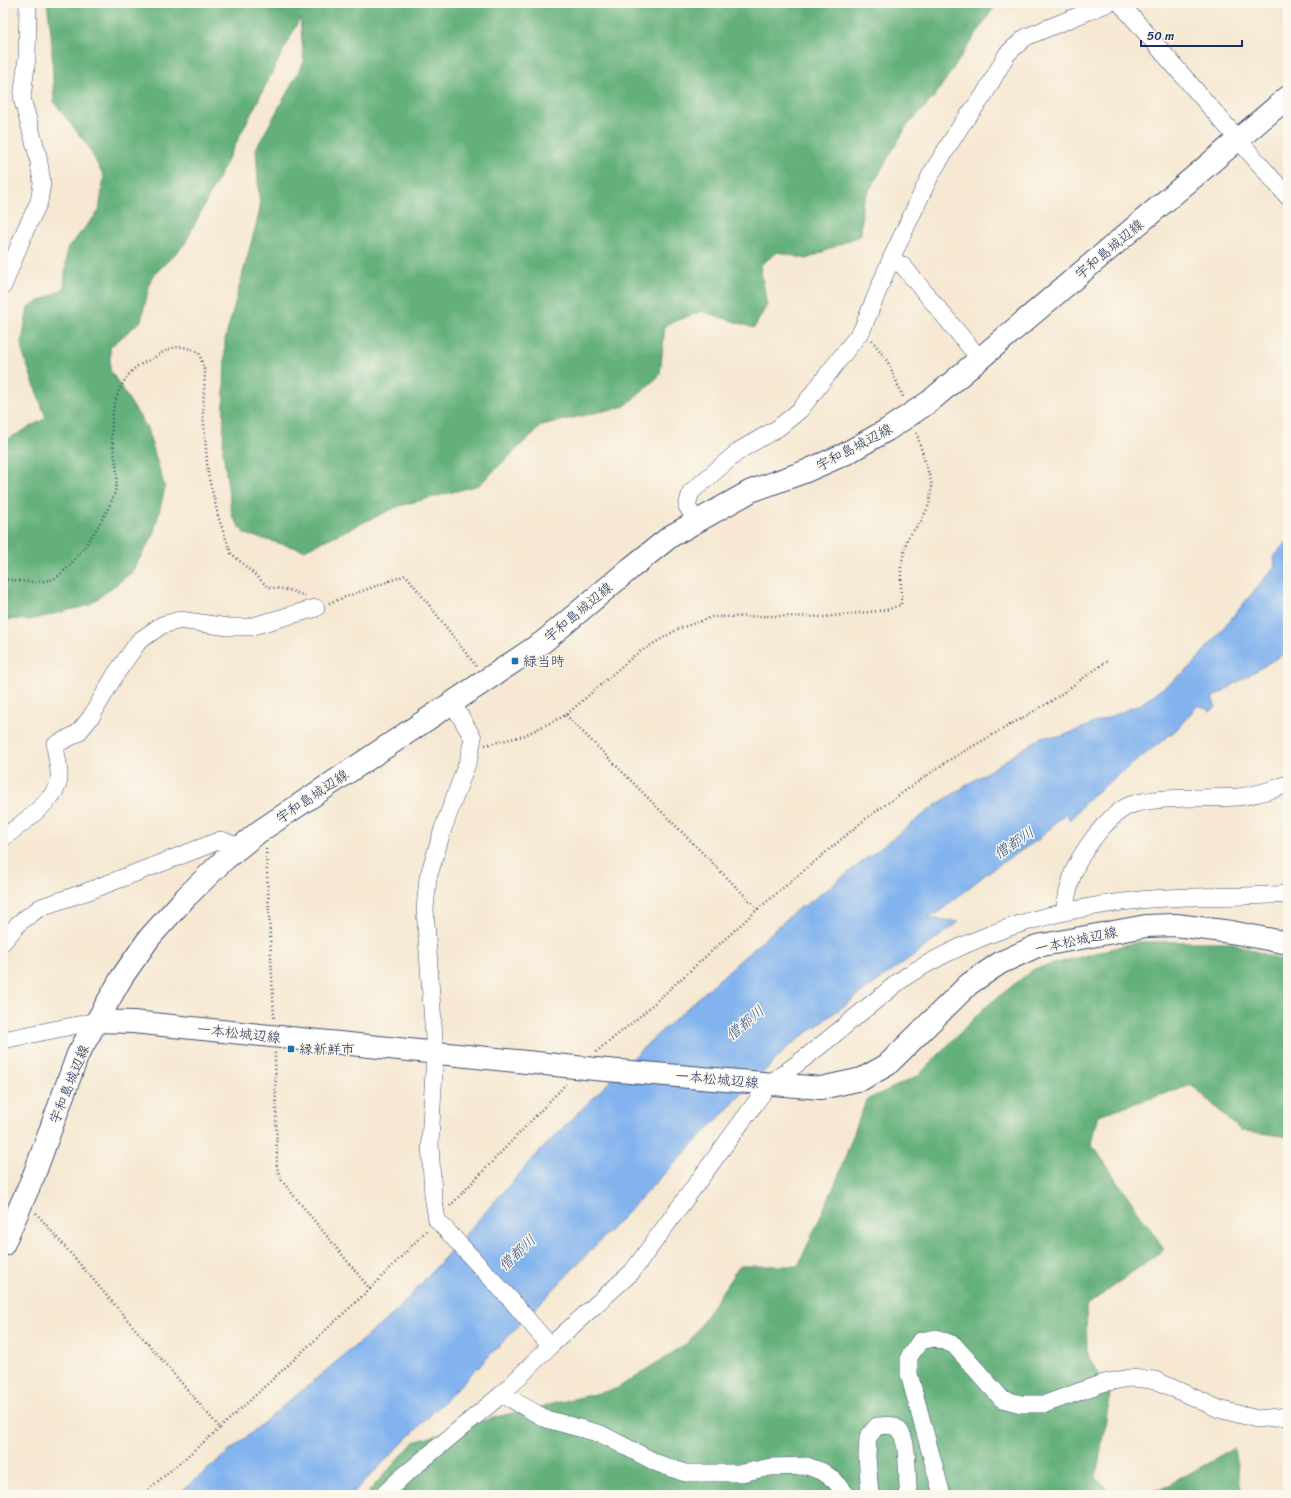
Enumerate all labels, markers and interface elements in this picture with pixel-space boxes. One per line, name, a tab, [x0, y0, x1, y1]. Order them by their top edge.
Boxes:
scale bar	[1141, 22, 1242, 48]
text: 50 m	[1147, 25, 1174, 47]
street label: 宇和島城辺線	[1069, 213, 1150, 286]
street label: 宇和島城辺線	[811, 417, 897, 478]
street label: 宇和島城辺線	[538, 576, 619, 649]
place label: 緑当時	[523, 649, 565, 674]
marker: 緑当時	[510, 656, 520, 666]
street label: 宇和島城辺線	[270, 763, 354, 830]
water label: 僧都川	[988, 820, 1040, 866]
street label: 一本松城辺線	[1032, 920, 1120, 961]
water label: 僧都川	[719, 999, 771, 1047]
street label: 一本松城辺線	[196, 1017, 282, 1050]
place label: 縁新鮮市	[299, 1037, 355, 1062]
street label: 宇和島城辺線	[42, 1041, 97, 1128]
marker: 縁新鮮市	[286, 1044, 296, 1054]
street label: 一本松城辺線	[674, 1063, 760, 1096]
water label: 僧都川	[492, 1228, 542, 1278]

